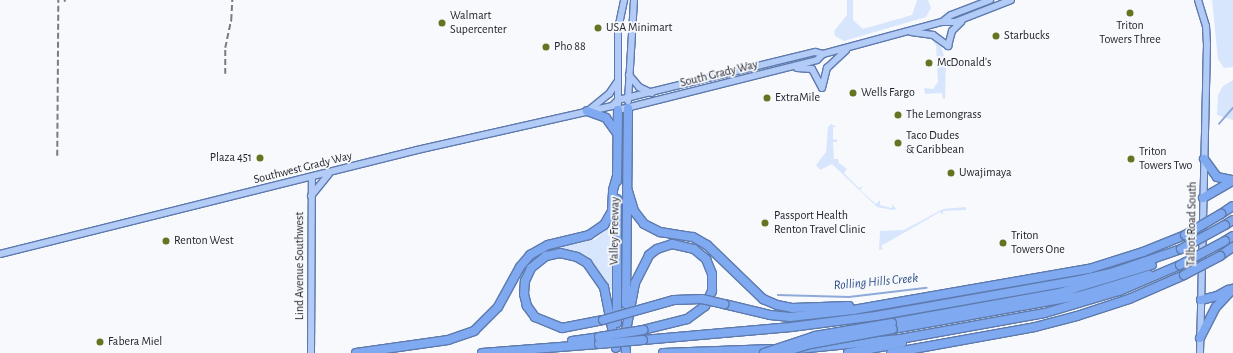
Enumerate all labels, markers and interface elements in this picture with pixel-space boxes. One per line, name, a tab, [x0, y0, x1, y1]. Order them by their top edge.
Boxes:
marker: Triton Towers Three	[1125, 8, 1135, 18]
place label: Walmart Supercenter	[450, 9, 507, 37]
marker: Walmart Supercenter	[437, 18, 447, 28]
place label: Triton Towers Three	[1099, 19, 1161, 47]
place label: USA Minimart	[606, 21, 672, 35]
marker: USA Minimart	[593, 23, 603, 33]
place label: Starbucks	[1004, 29, 1050, 43]
marker: Starbucks	[991, 31, 1001, 41]
place label: Pho 88	[554, 40, 586, 54]
marker: Pho 88	[541, 42, 551, 52]
place label: McDonald's	[937, 56, 991, 70]
street label: South Grady Way	[679, 57, 759, 91]
marker: McDonald's	[924, 58, 934, 68]
place label: Wells Fargo	[861, 86, 915, 100]
marker: Wells Fargo	[848, 88, 858, 98]
place label: ExtraMile	[775, 91, 820, 105]
marker: ExtraMile	[762, 93, 772, 103]
place label: The Lemongrass	[906, 108, 981, 122]
marker: The Lemongrass	[893, 110, 903, 120]
place label: Taco Dudes & Caribbean	[906, 129, 964, 157]
marker: Taco Dudes & Caribbean	[893, 138, 903, 148]
place label: Triton Towers Two	[1139, 145, 1192, 173]
street label: Southwest Grady Way	[252, 149, 354, 187]
place label: Plaza 451	[210, 151, 252, 165]
marker: Plaza 451	[255, 153, 265, 163]
marker: Triton Towers Two	[1126, 154, 1136, 164]
place label: Uwajimaya	[959, 166, 1011, 180]
marker: Uwajimaya	[946, 168, 956, 178]
street label: Talbot Road South	[1184, 181, 1200, 267]
street label: Valley Freeway	[607, 197, 623, 265]
place label: Passport Health Renton Travel Clinic	[774, 209, 865, 237]
street label: Lind Avenue Southwest	[293, 212, 307, 320]
marker: Passport Health Renton Travel Clinic	[759, 217, 771, 229]
place label: Triton Towers One	[1011, 229, 1065, 257]
place label: Renton West	[174, 234, 234, 248]
marker: Renton West	[161, 236, 171, 246]
marker: Triton Towers One	[998, 238, 1008, 248]
water label: Rolling Hills Creek	[833, 272, 919, 294]
place label: Fabera Miel	[108, 335, 162, 349]
marker: Fabera Miel	[95, 337, 105, 347]

